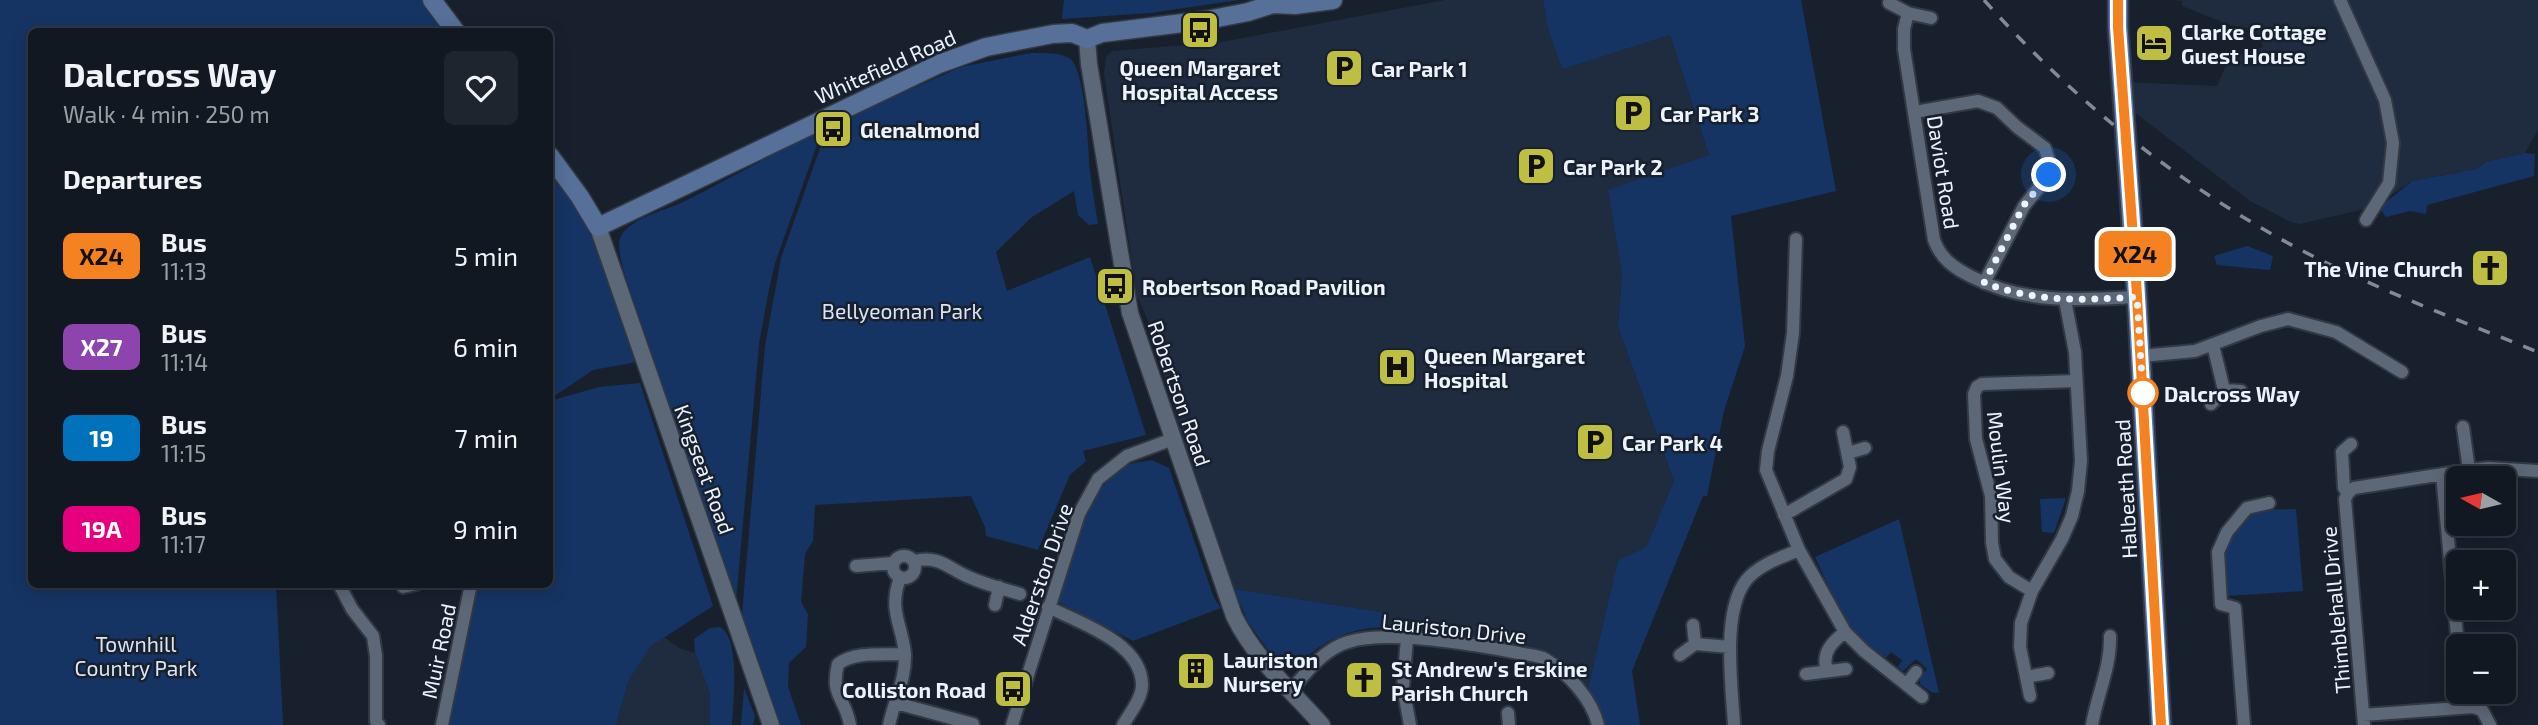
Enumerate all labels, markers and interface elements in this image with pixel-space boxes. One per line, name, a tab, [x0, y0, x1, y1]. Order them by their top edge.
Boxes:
bus stop icon: Queen Margaret Hospital Access	[1179, 9, 1221, 51]
place label: Clarke Cottage Guest House	[2181, 19, 2327, 68]
hotel icon: Clarke Cottage Guest House	[2133, 22, 2175, 64]
street label: Whitefield Road	[811, 24, 959, 108]
parking icon: Car Park 1	[1323, 47, 1365, 89]
button: heart	[444, 51, 518, 125]
text: Dalcross Way	[63, 54, 276, 94]
place label: Queen Margaret Hospital Access	[1119, 55, 1281, 104]
place label: Car Park 1	[1371, 56, 1467, 81]
parking icon: Car Park 3	[1612, 92, 1654, 134]
text: Walk · 4 min · 250 m	[63, 100, 270, 128]
place label: Car Park 3	[1660, 101, 1759, 126]
bus stop icon: Glenalmond	[812, 108, 854, 150]
street label: Daviot Road	[1923, 113, 1965, 231]
place label: Glenalmond	[860, 117, 980, 142]
parking icon: Car Park 2	[1515, 145, 1557, 187]
place label: Car Park 2	[1563, 154, 1663, 179]
your location	[2031, 157, 2066, 192]
text: Departures	[63, 163, 202, 194]
text: Bus	[161, 226, 207, 257]
line badge: X24	[2095, 231, 2175, 277]
text: X24	[2113, 239, 2157, 268]
text: 5 min	[454, 240, 518, 271]
text: X24	[79, 241, 124, 270]
church icon: The Vine Church	[2469, 247, 2511, 289]
place label: The Vine Church	[2304, 256, 2463, 281]
text: 11:13	[161, 257, 207, 285]
bus stop icon: Robertson Road Pavilion	[1094, 265, 1136, 307]
place label: Robertson Road Pavilion	[1142, 274, 1386, 299]
park label: Bellyeoman Park	[822, 298, 982, 323]
text: Bus	[161, 317, 207, 348]
street label: Robertson Road	[1143, 317, 1217, 469]
text: 6 min	[453, 331, 518, 362]
text: X27	[80, 332, 123, 361]
place label: Queen Margaret Hospital	[1424, 343, 1586, 392]
hospital icon: Queen Margaret Hospital	[1376, 346, 1418, 388]
text: 11:14	[161, 348, 208, 376]
marker: Dalcross Way	[2128, 378, 2158, 408]
place label: Dalcross Way	[2164, 381, 2300, 407]
street label: Kingseat Road	[670, 401, 740, 537]
text: Bus	[161, 408, 207, 439]
street label: Moulin Way	[1983, 410, 2021, 524]
street label: Halbeath Road	[2109, 419, 2141, 559]
parking icon: Car Park 4	[1574, 421, 1616, 463]
text: 7 min	[455, 422, 518, 453]
text: 19	[89, 423, 114, 452]
place label: Car Park 4	[1622, 430, 1723, 455]
text: 11:15	[161, 439, 206, 467]
north arrow	[2446, 466, 2516, 536]
map controls	[2446, 466, 2516, 704]
text: Bus	[161, 499, 207, 530]
street label: Alderston Drive	[1005, 500, 1077, 648]
text: 9 min	[453, 513, 518, 544]
text: 19A	[81, 514, 122, 543]
street label: Thimblehall Drive	[2315, 525, 2355, 695]
text: 11:17	[161, 530, 206, 558]
button: +	[2446, 550, 2516, 620]
street label: Muir Road	[416, 601, 460, 701]
street label: Lauriston Drive	[1380, 608, 1528, 648]
park label: Townhill Country Park	[75, 631, 198, 680]
button: −	[2446, 634, 2516, 704]
place label: Lauriston Nursery	[1223, 647, 1318, 697]
building icon: Lauriston Nursery	[1175, 650, 1217, 692]
place label: St Andrew's Erskine Parish Church	[1391, 656, 1588, 705]
church icon: St Andrew's Erskine Parish Church	[1343, 659, 1385, 701]
bus stop icon: Colliston Road	[992, 668, 1034, 710]
place label: Colliston Road	[842, 677, 986, 702]

